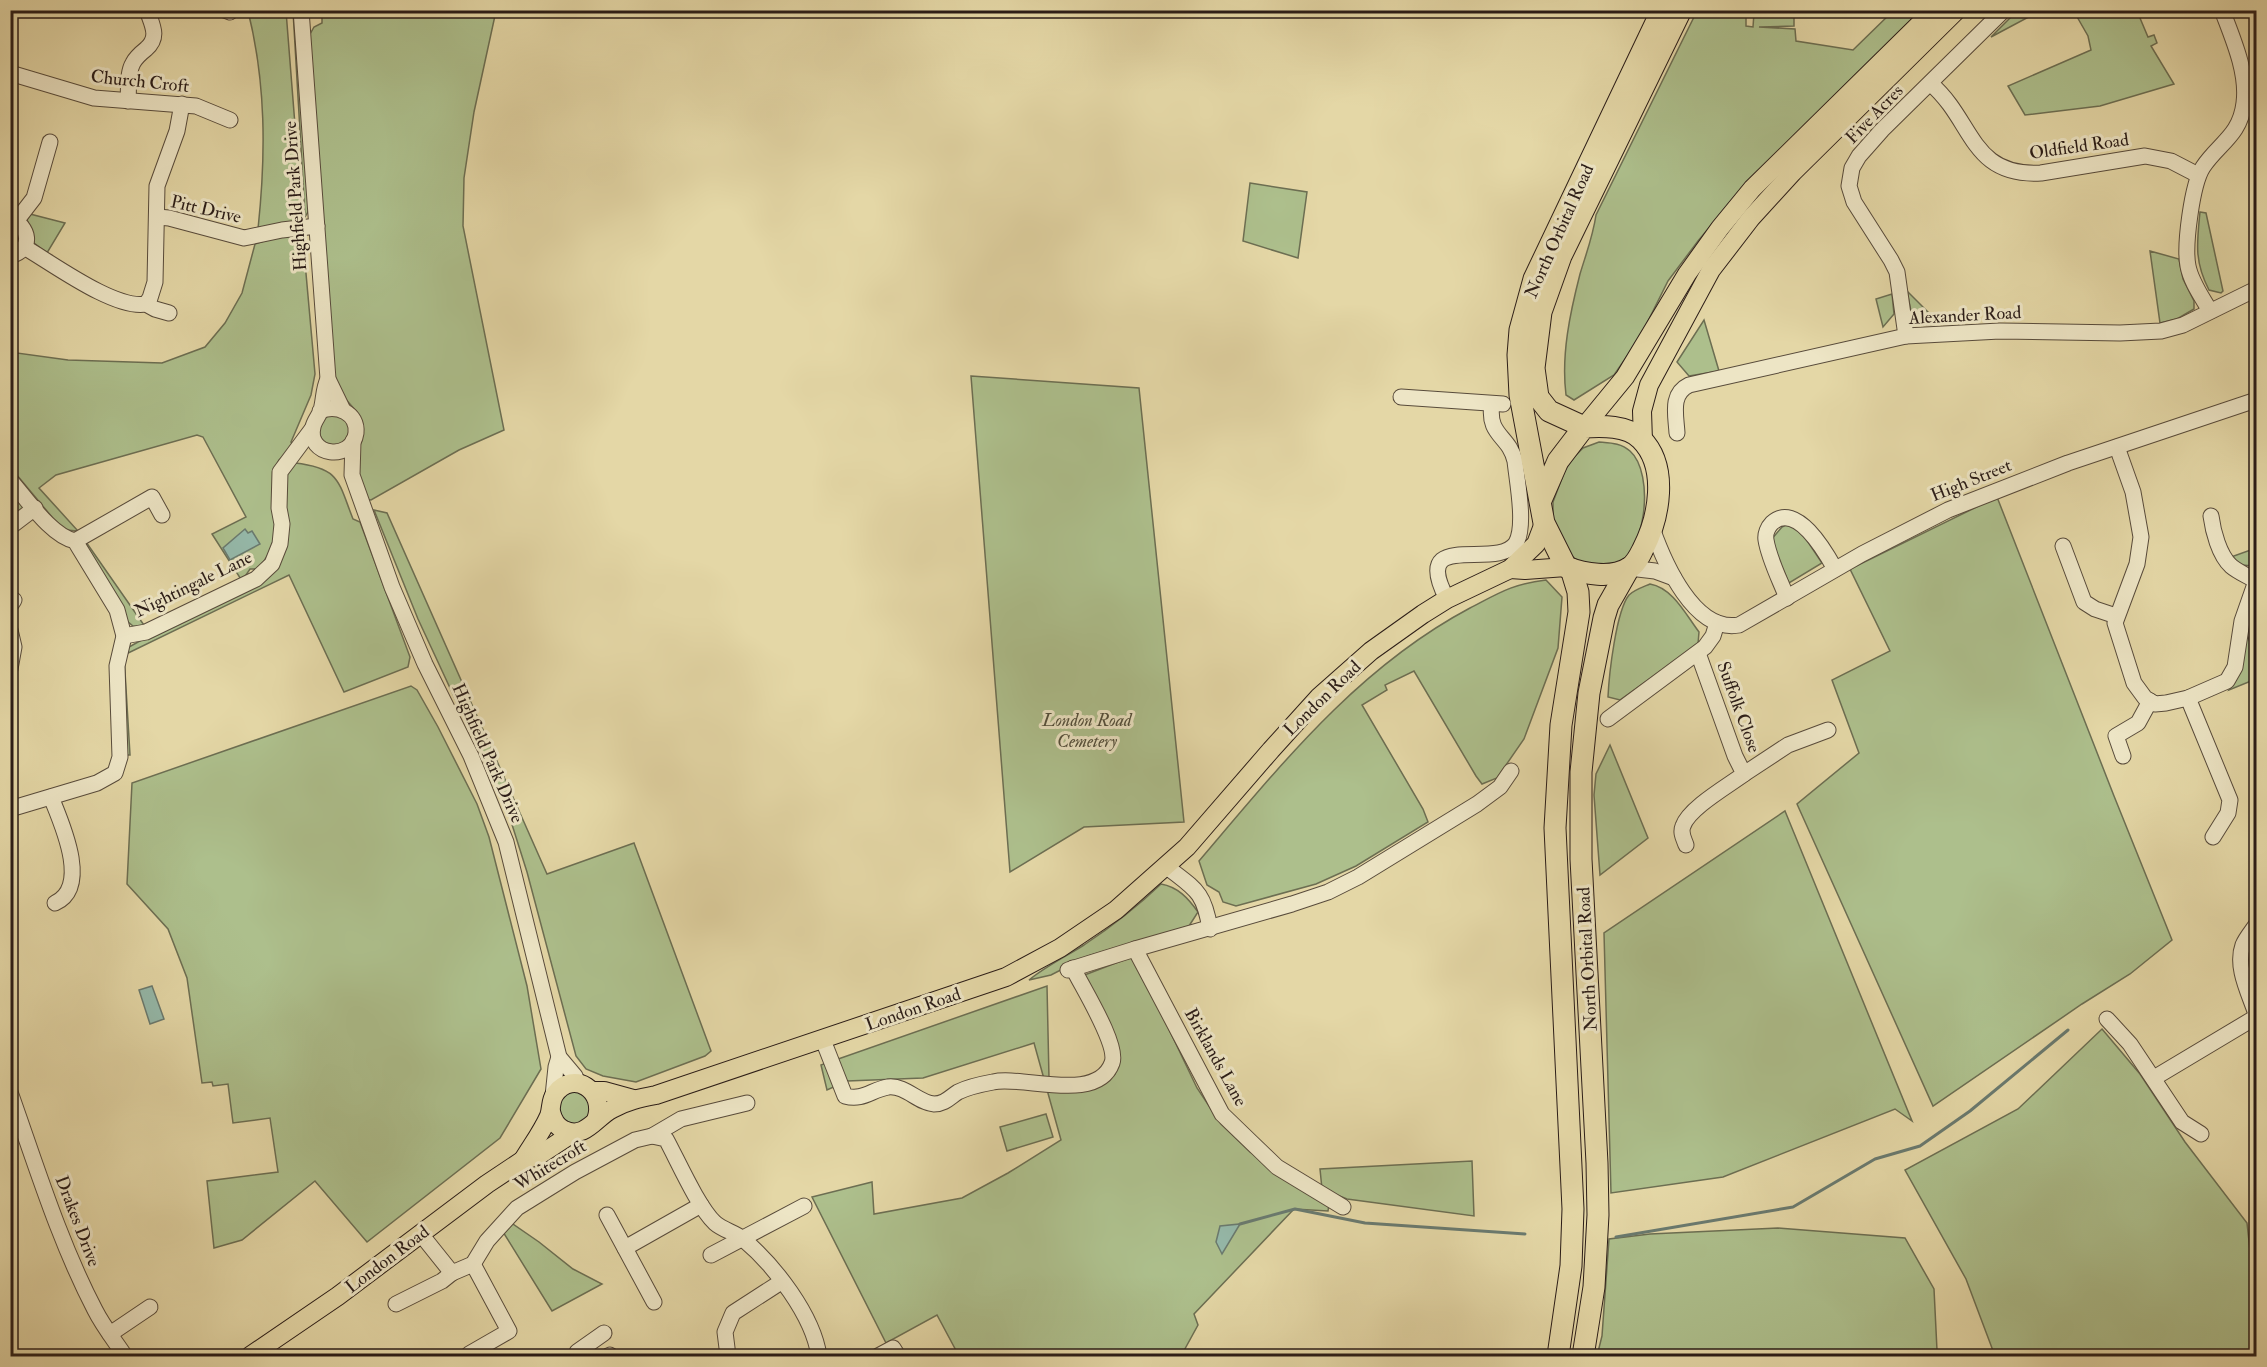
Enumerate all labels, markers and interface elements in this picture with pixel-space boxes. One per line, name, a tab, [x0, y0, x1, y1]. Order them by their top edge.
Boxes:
street label: Church Croft	[90, 65, 191, 98]
street label: Five Acres	[1840, 80, 1908, 149]
street label: Highfield Park Drive	[279, 120, 312, 272]
street label: Oldfield Road	[2028, 128, 2130, 165]
street label: North Orbital Road	[1520, 161, 1599, 302]
street label: Pitt Drive	[168, 190, 244, 229]
street label: Alexander Road	[1907, 301, 2022, 330]
street label: High Street	[1927, 454, 2015, 507]
street label: Nightingale Lane	[131, 546, 256, 623]
street label: London Road	[1279, 656, 1366, 741]
street label: Suffolk Close	[1711, 659, 1766, 756]
street label: Highfield Park Drive	[446, 680, 529, 827]
park label: London Road Cemetery	[1041, 709, 1133, 753]
street label: North Orbital Road	[1572, 886, 1603, 1032]
street label: London Road	[862, 982, 964, 1037]
street label: Birklands Lane	[1179, 1004, 1252, 1111]
street label: Whitecroft	[509, 1135, 591, 1196]
street label: Drakes Drive	[50, 1172, 106, 1270]
street label: London Road	[341, 1220, 434, 1298]

